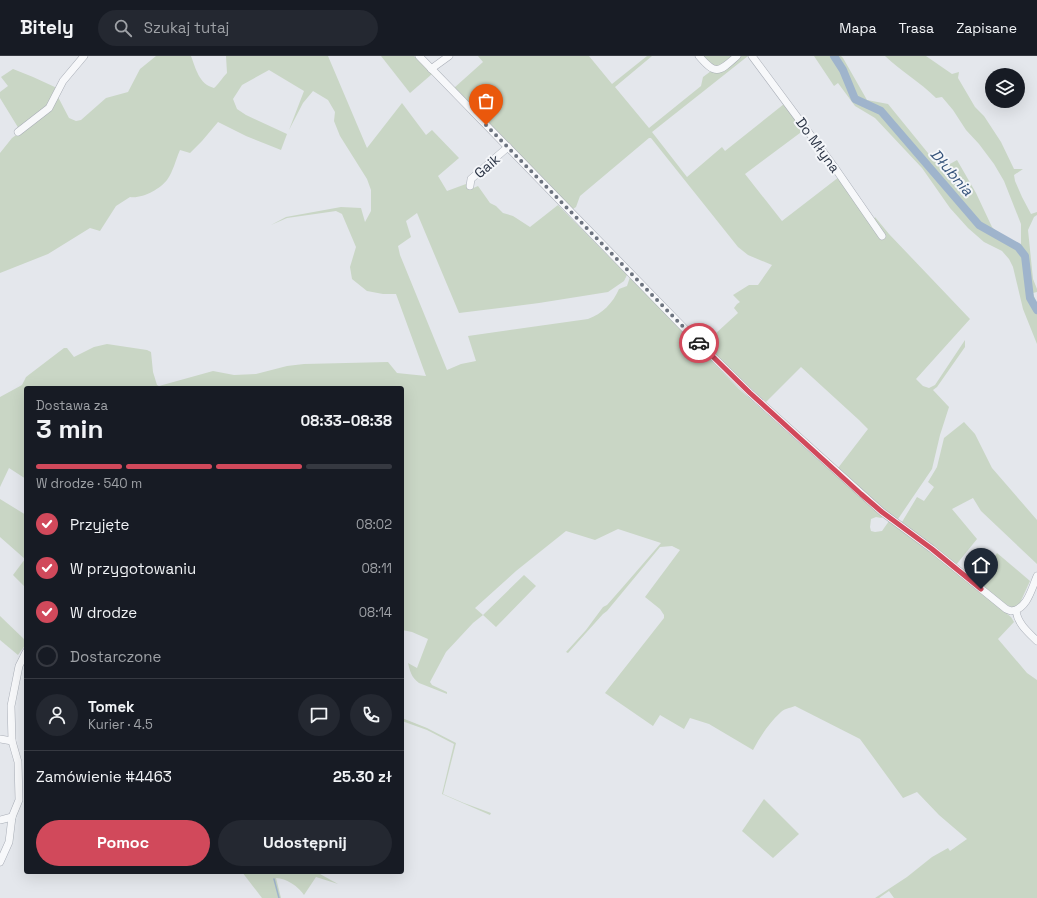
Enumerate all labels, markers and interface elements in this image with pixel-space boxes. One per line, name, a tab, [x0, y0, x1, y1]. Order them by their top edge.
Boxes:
search box	[98, 10, 378, 46]
text: Bitely	[20, 15, 74, 40]
icon: search	[112, 17, 134, 39]
text: Szukaj tutaj	[144, 18, 229, 37]
text: Mapa	[839, 19, 877, 37]
text: Trasa	[899, 19, 934, 37]
text: Zapisane	[956, 19, 1017, 37]
map controls	[985, 68, 1025, 108]
button: layers	[985, 68, 1025, 108]
pin	[469, 84, 503, 125]
icon: bag	[475, 90, 497, 112]
street label: Do Młyna	[792, 114, 844, 176]
water label: Dłubnia	[927, 145, 978, 200]
street label: Gaik	[470, 150, 504, 182]
courier	[679, 323, 719, 363]
icon: car	[688, 332, 710, 354]
text: Dostawa za	[36, 397, 108, 414]
text: 08:33–08:38	[300, 411, 392, 430]
text: 3 min	[36, 412, 104, 446]
text: W drodze · 540 m	[36, 475, 142, 492]
icon: check	[36, 513, 58, 535]
text: Przyjęte	[70, 515, 129, 534]
text: 08:02	[356, 516, 392, 533]
pin	[964, 548, 998, 589]
icon: home	[970, 554, 992, 576]
icon: check	[36, 557, 58, 579]
text: W przygotowaniu	[70, 559, 196, 578]
text: 08:11	[361, 560, 392, 577]
icon: check	[36, 601, 58, 623]
text: W drodze	[70, 603, 137, 622]
text: 08:14	[359, 604, 392, 621]
text: Dostarczone	[70, 647, 161, 666]
button: person	[36, 694, 78, 736]
button: chat	[298, 694, 340, 736]
button: phone	[350, 694, 392, 736]
text: Tomek	[88, 697, 135, 716]
text: Kurier · 4.5	[88, 716, 153, 733]
text: Zamówienie #4463	[36, 767, 172, 786]
text: 25.30 zł	[333, 767, 392, 786]
button: Pomoc	[36, 820, 210, 866]
button: Udostępnij	[218, 820, 392, 866]

